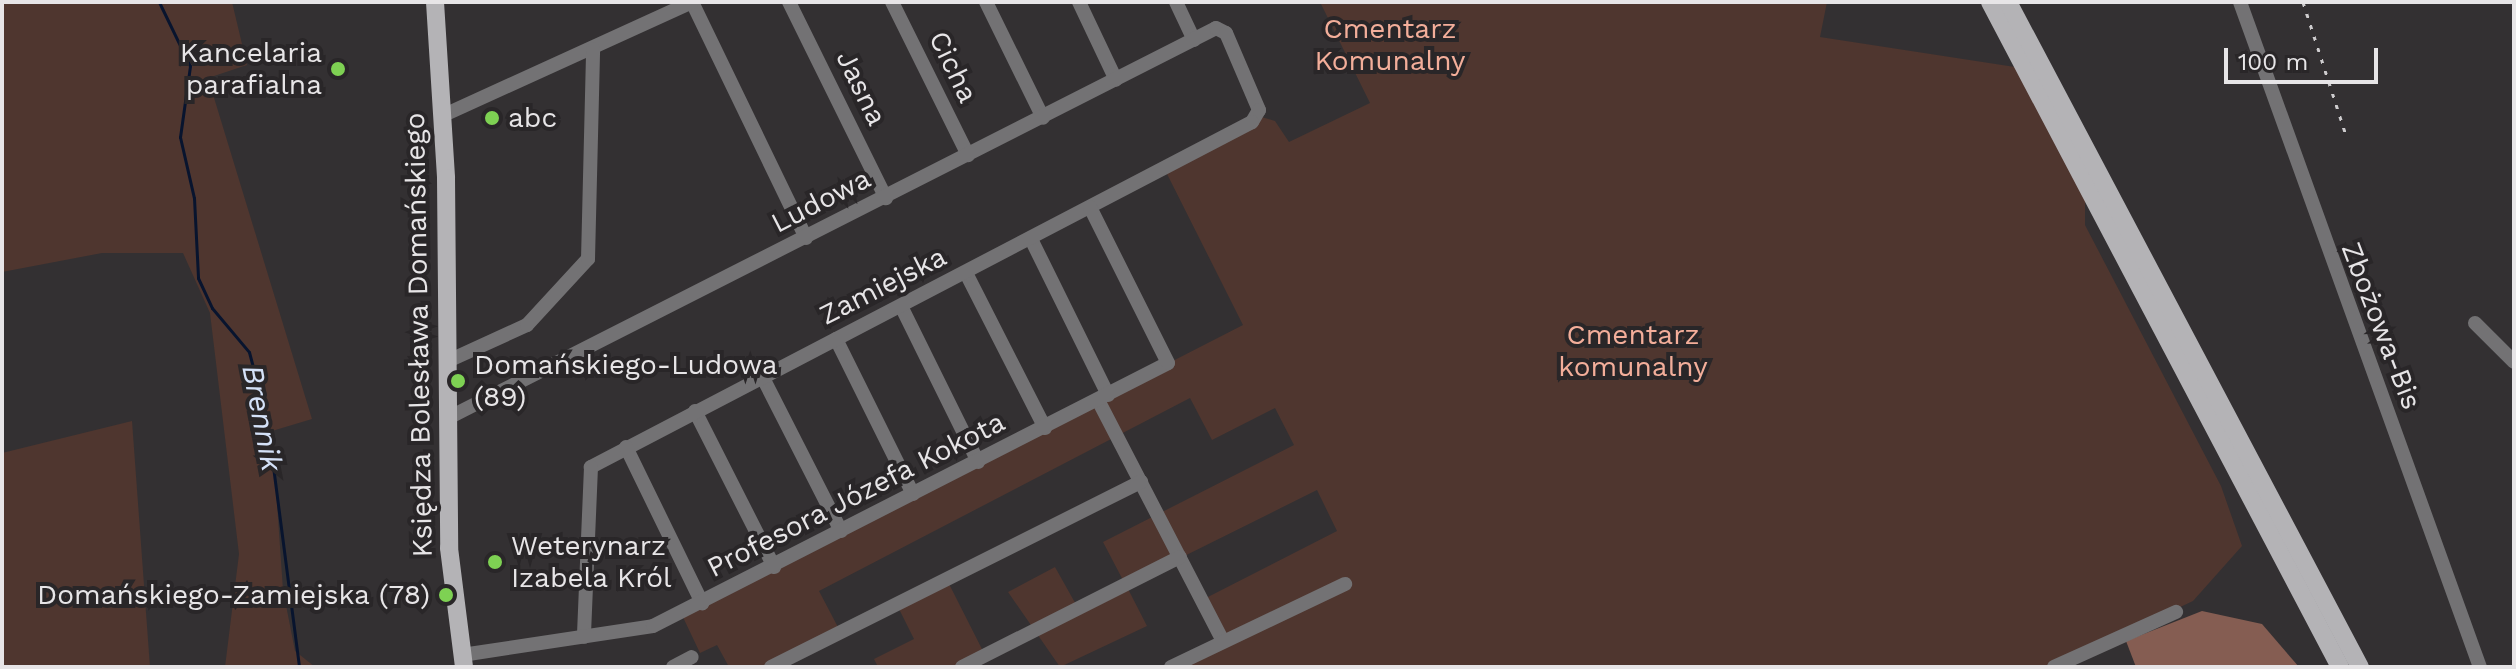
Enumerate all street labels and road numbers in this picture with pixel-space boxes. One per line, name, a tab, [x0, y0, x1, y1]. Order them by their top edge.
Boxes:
street label: Cicha	[921, 26, 985, 108]
street label: Jasna	[829, 45, 893, 131]
street label: Księdza Bolesława Domańskiego	[398, 112, 440, 558]
street label: Ludowa	[766, 162, 876, 240]
street label: Zbożowa-Bis	[2334, 238, 2428, 414]
street label: Zamiejska	[814, 240, 952, 332]
street label: Profesora Józefa Kokota	[701, 405, 1011, 585]

